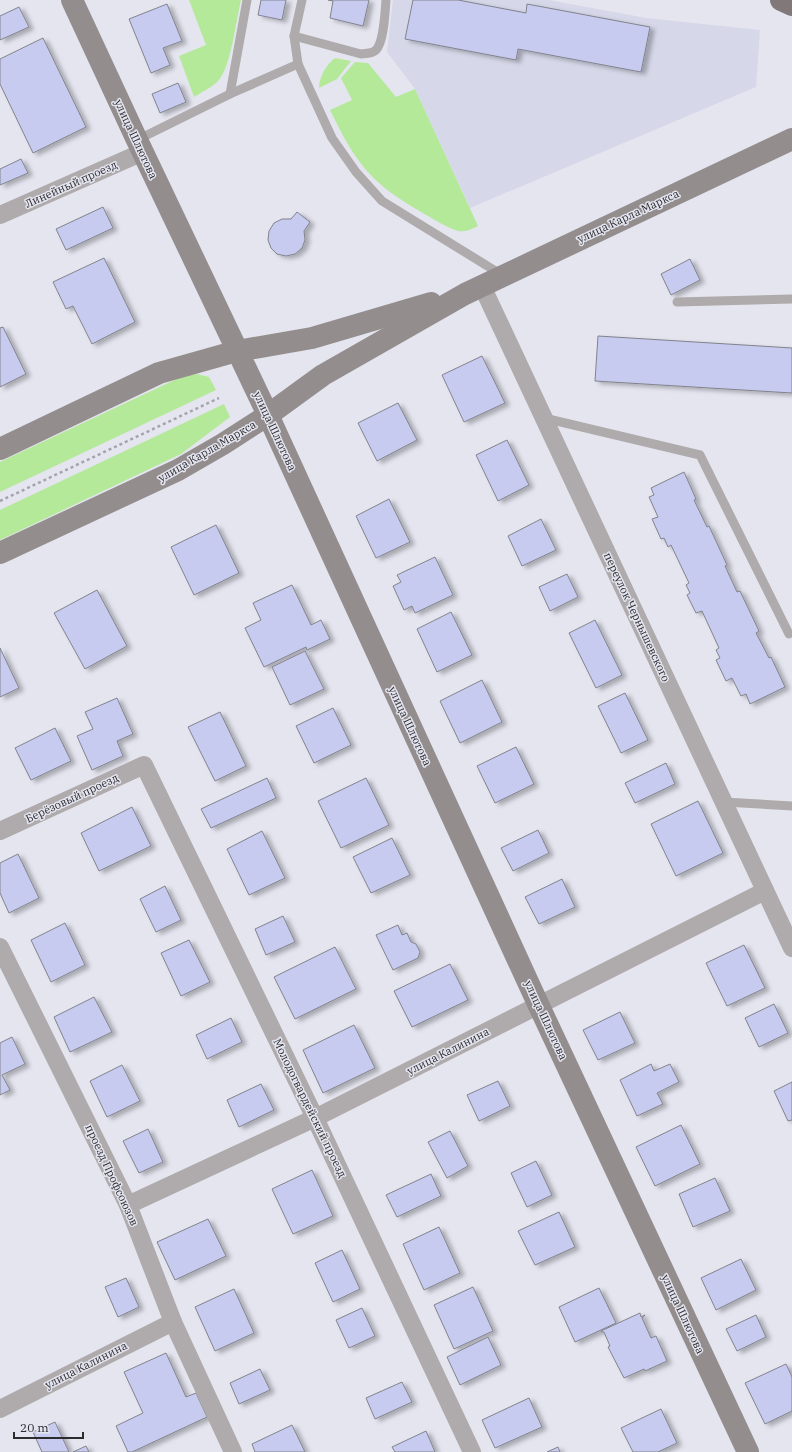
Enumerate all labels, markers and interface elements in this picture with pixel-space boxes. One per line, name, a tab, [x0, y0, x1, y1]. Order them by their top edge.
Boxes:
street label: улица Шлютова	[111, 97, 161, 181]
street label: Линейный проезд	[23, 157, 120, 211]
street label: улица Карла Маркса	[575, 186, 681, 246]
street label: улица Шлютова	[250, 389, 300, 473]
street label: улица Карла Маркса	[156, 417, 258, 485]
street label: переулок Чернышевского	[601, 550, 673, 684]
street label: улица Шлютова	[385, 684, 435, 768]
street label: Берёзовый проезд	[23, 770, 121, 826]
street label: улица Шлютова	[521, 978, 571, 1062]
street label: улица Калинина	[405, 1024, 491, 1078]
street label: Молодогвардейский проезд	[270, 1036, 350, 1180]
street label: проезд Профсоюзов	[82, 1122, 142, 1228]
street label: улица Шлютова	[658, 1272, 708, 1356]
street label: улица Калинина	[43, 1338, 129, 1392]
scale bar	[14, 1414, 83, 1440]
text: 20 m	[20, 1420, 49, 1435]

